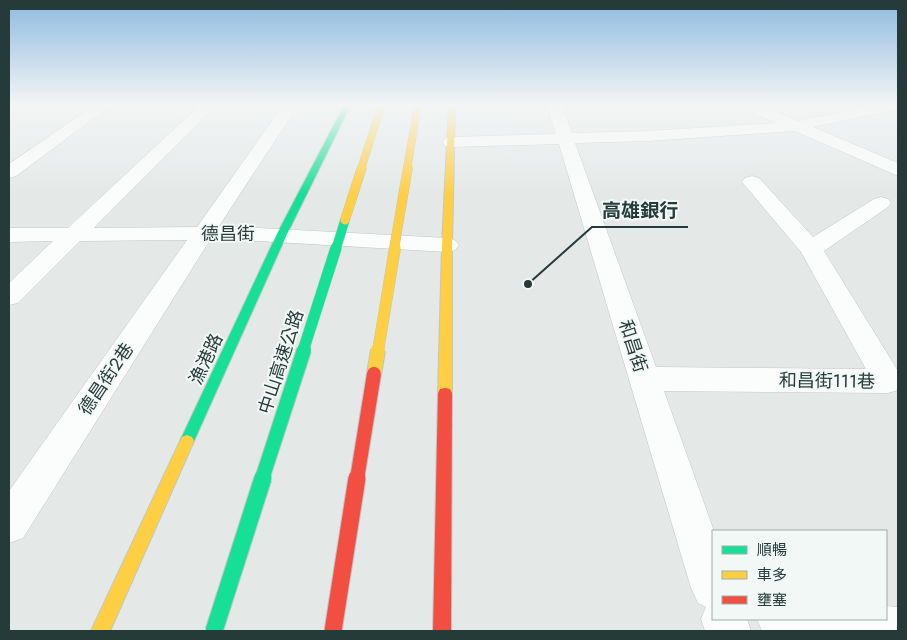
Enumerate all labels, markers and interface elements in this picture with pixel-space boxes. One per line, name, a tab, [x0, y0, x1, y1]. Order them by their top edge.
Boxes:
callout: 高雄銀行	[592, 193, 688, 227]
text: 高雄銀行	[602, 197, 678, 224]
street label: 德昌街	[201, 221, 255, 247]
street label: 中山高速公路	[252, 307, 310, 417]
street label: 和昌街	[612, 316, 654, 376]
street label: 漁港路	[183, 329, 229, 389]
street label: 德昌街2巷	[72, 338, 140, 420]
street label: 和昌街111巷	[779, 367, 875, 395]
legend	[712, 530, 887, 620]
text: 順暢	[757, 539, 787, 561]
text: 車多	[757, 564, 787, 586]
text: 壅塞	[757, 589, 787, 611]

